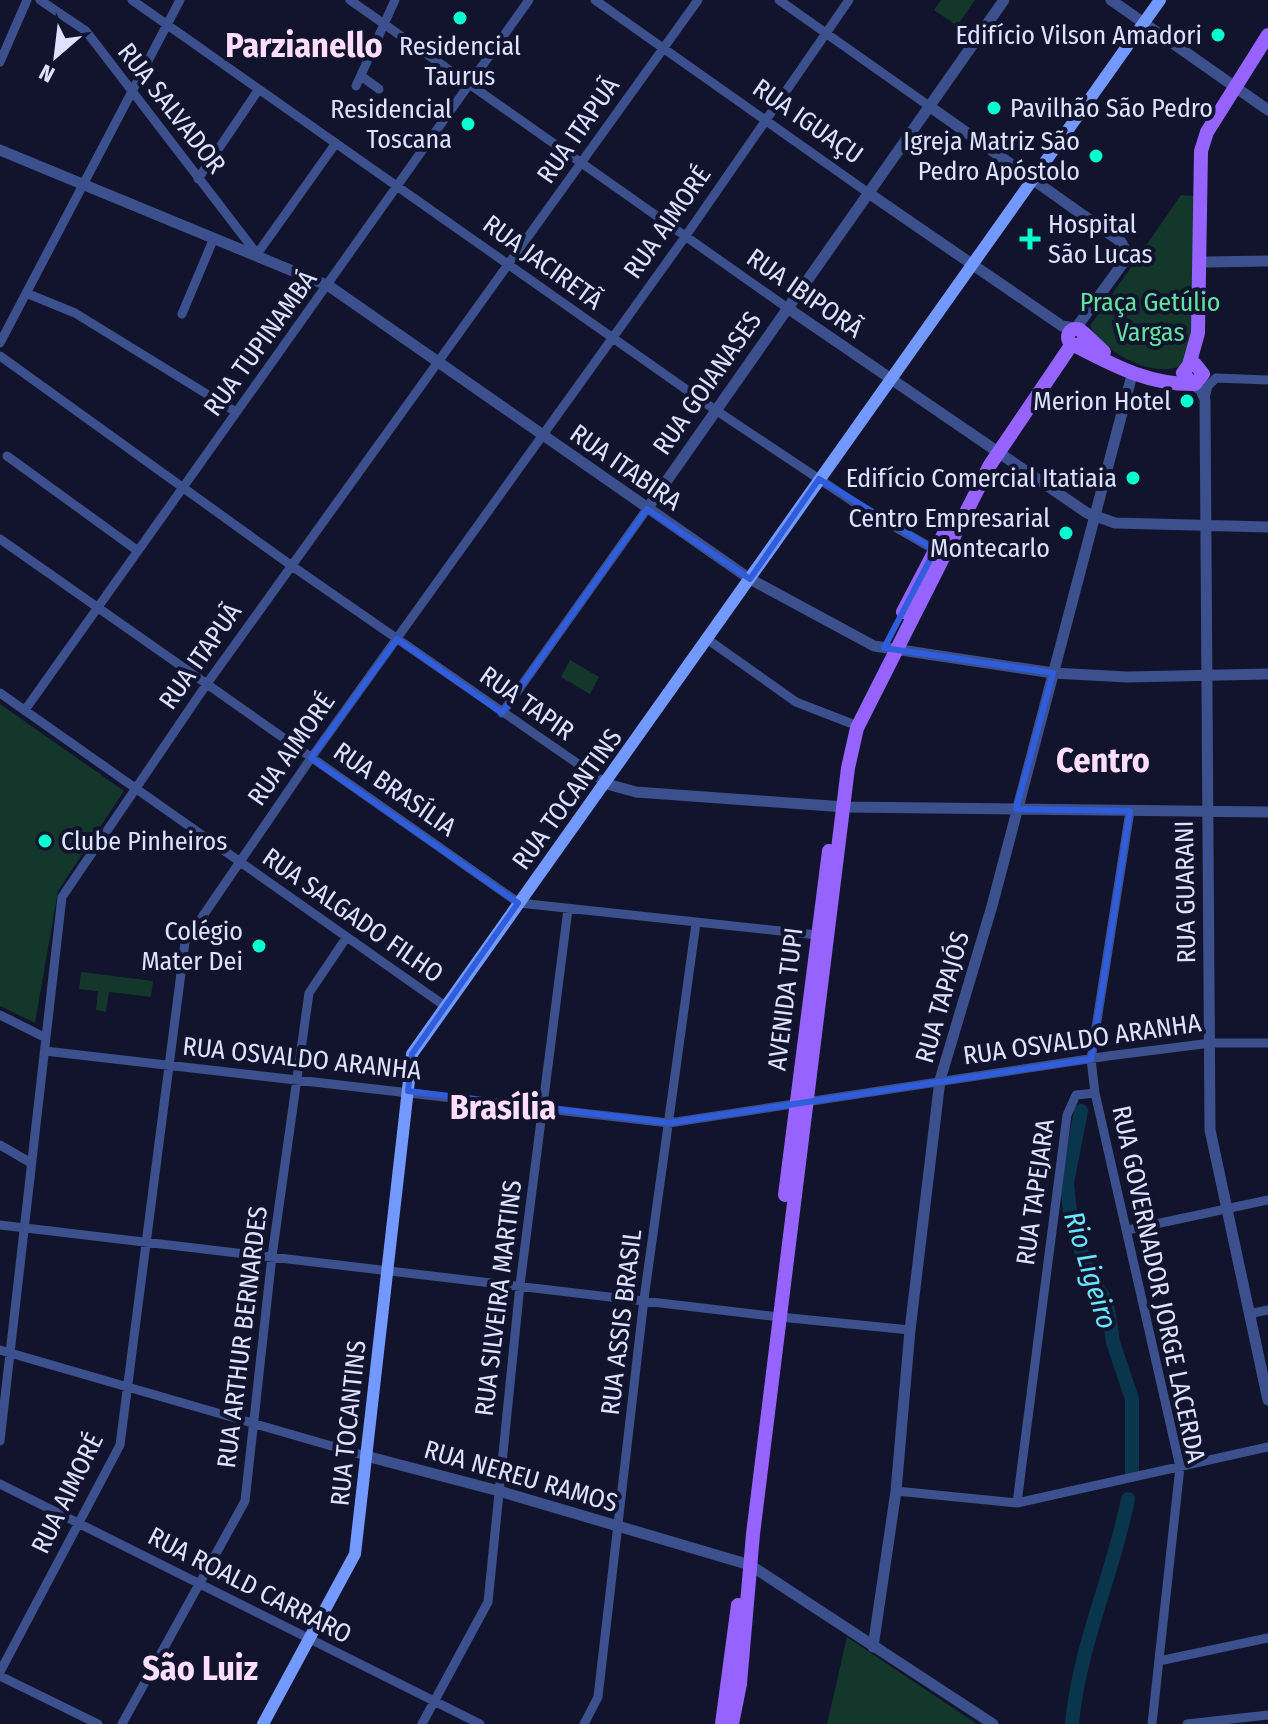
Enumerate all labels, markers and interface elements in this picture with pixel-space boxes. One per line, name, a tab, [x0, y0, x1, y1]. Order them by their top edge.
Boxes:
marker: Residencial Taurus	[451, 9, 469, 27]
north arrow	[16, 16, 96, 96]
place label: Edifício Vilson Amadori	[955, 20, 1202, 51]
district label: Parzianello	[225, 25, 383, 66]
marker: Edifício Vilson Amadori	[1209, 26, 1227, 44]
place label: Residencial Taurus	[399, 31, 521, 92]
street label: RUA SALVADOR	[111, 37, 232, 180]
text: N	[35, 58, 59, 88]
street label: RUA ITAPUÃ	[531, 71, 626, 189]
street label: RUA IGUAÇU	[747, 72, 869, 171]
place label: Pavilhão São Pedro	[1010, 93, 1213, 124]
place label: Residencial Toscana	[330, 94, 452, 155]
marker: Pavilhão São Pedro	[985, 99, 1003, 117]
marker: Residencial Toscana	[459, 115, 477, 133]
place label: Igreja Matriz São Pedro Apóstolo	[903, 126, 1080, 187]
marker: Igreja Matriz São Pedro Apóstolo	[1087, 147, 1105, 165]
street label: RUA AIMORÉ	[617, 160, 717, 285]
street label: RUA JACIRETÃ	[477, 209, 609, 316]
place label: Hospital São Lucas	[1048, 209, 1153, 270]
marker: Hospital São Lucas	[1019, 228, 1041, 250]
street label: RUA IBIPORÃ	[741, 242, 869, 345]
street label: RUA TUPINAMBÁ	[197, 264, 324, 422]
park label: Praça Getúlio Vargas	[1080, 287, 1220, 348]
street label: RUA GOIANASES	[647, 306, 768, 461]
place label: Merion Hotel	[1033, 386, 1171, 417]
marker: Merion Hotel	[1178, 392, 1196, 410]
street label: RUA ITABIRA	[564, 418, 688, 517]
place label: Edifício Comercial Itatiaia	[846, 463, 1117, 494]
marker: Edifício Comercial Itatiaia	[1124, 469, 1142, 487]
place label: Centro Empresarial Montecarlo	[849, 503, 1050, 564]
marker: Centro Empresarial Montecarlo	[1057, 524, 1075, 542]
street label: RUA ITAPUÃ	[153, 597, 248, 715]
street label: RUA TAPIR	[474, 660, 580, 747]
street label: RUA AIMORÉ	[241, 687, 341, 812]
street label: RUA TOCANTINS	[506, 723, 629, 876]
street label: RUA BRASÍLIA	[327, 736, 462, 843]
district label: Centro	[1056, 740, 1150, 781]
street label: RUA GUARANI	[1169, 820, 1202, 964]
place label: Clube Pinheiros	[61, 826, 227, 857]
marker: Clube Pinheiros	[36, 832, 54, 850]
street label: RUA SALGADO FILHO	[256, 841, 449, 989]
place label: Colégio Mater Dei	[141, 916, 243, 977]
street label: AVENIDA TUPI	[761, 926, 810, 1072]
street label: RUA TAPAJÓS	[909, 928, 976, 1066]
marker: Colégio Mater Dei	[250, 937, 268, 955]
street label: RUA OSVALDO ARANHA	[961, 1007, 1203, 1072]
street label: RUA OSVALDO ARANHA	[181, 1031, 423, 1086]
district label: Brasília	[450, 1087, 556, 1128]
street label: RUA GOVERNADOR JORGE LACERDA	[1105, 1103, 1212, 1466]
street label: RUA TAPEJARA	[1010, 1117, 1061, 1267]
street label: RUA SILVEIRA MARTINS	[469, 1178, 528, 1418]
street label: RUA ARTHUR BERNARDES	[211, 1204, 274, 1470]
water label: Rio Ligeiro	[1057, 1207, 1124, 1333]
street label: RUA ASSIS BRASIL	[595, 1227, 648, 1417]
street label: RUA TOCANTINS	[324, 1339, 373, 1507]
street label: RUA AIMORÉ	[25, 1428, 110, 1559]
street label: RUA NEREU RAMOS	[421, 1434, 621, 1519]
street label: RUA ROALD CARRARO	[143, 1521, 357, 1650]
district label: São Luiz	[142, 1648, 258, 1689]

